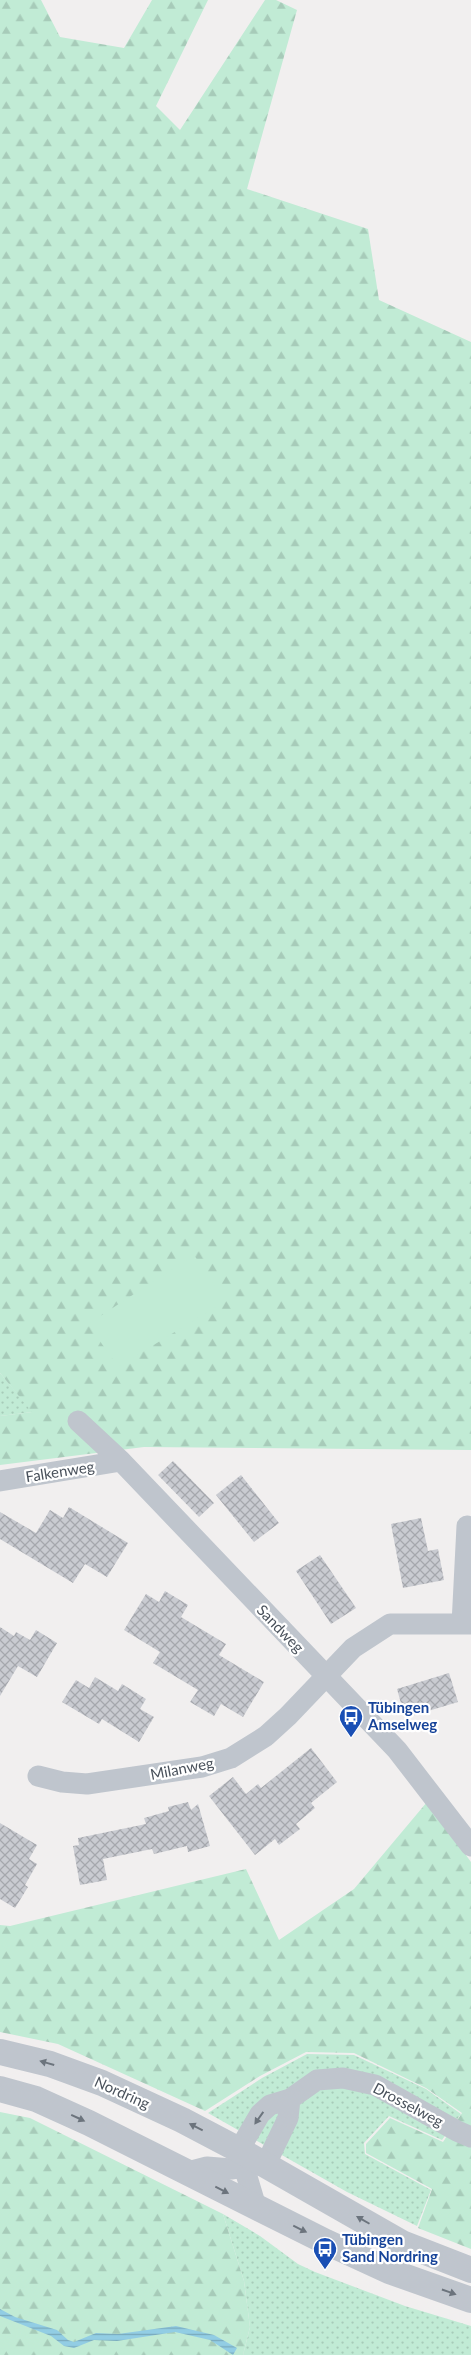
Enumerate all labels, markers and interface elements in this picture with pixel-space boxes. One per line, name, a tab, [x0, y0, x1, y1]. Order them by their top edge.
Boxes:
street label: Falkenweg	[24, 1457, 96, 1485]
street label: Sandweg	[254, 1601, 308, 1656]
place label: Tübingen Amselweg	[367, 1698, 437, 1733]
bus stop icon: Tübingen Amselweg	[338, 1704, 364, 1738]
street label: Milanweg	[149, 1753, 215, 1783]
one-way arrow	[39, 2059, 54, 2067]
street label: Nordring	[92, 2072, 153, 2112]
street label: Drosselweg	[370, 2078, 447, 2130]
one-way arrow	[254, 2111, 264, 2124]
one-way arrow	[71, 2115, 85, 2123]
one-way arrow	[189, 2123, 203, 2131]
one-way arrow	[215, 2186, 229, 2194]
one-way arrow	[356, 2216, 371, 2224]
one-way arrow	[293, 2225, 307, 2233]
place label: Tübingen Sand Nordring	[342, 2230, 438, 2265]
bus stop icon: Tübingen Sand Nordring	[312, 2236, 338, 2270]
one-way arrow	[442, 2289, 457, 2296]

